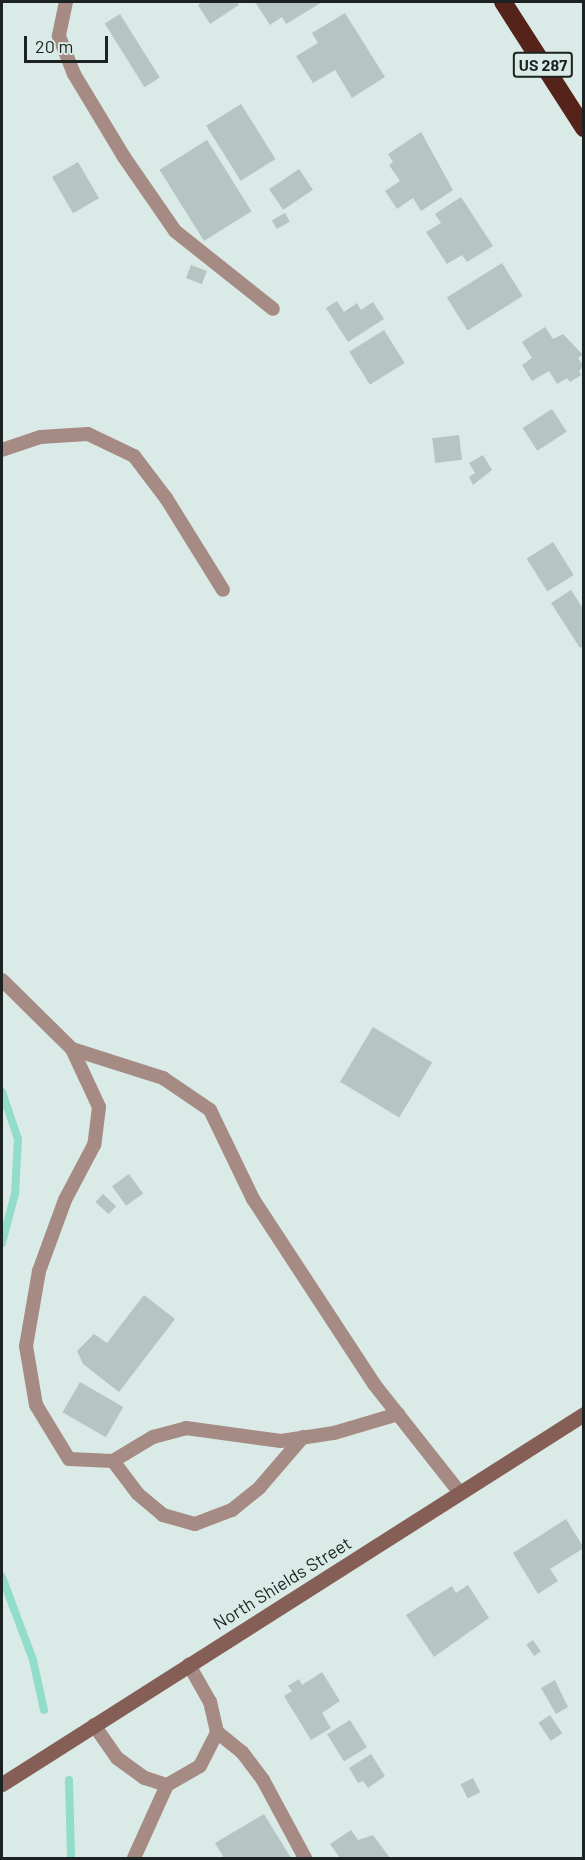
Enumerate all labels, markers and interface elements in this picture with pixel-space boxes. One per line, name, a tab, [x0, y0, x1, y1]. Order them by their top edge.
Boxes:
scale bar	[27, 24, 111, 62]
text: 20 m	[35, 35, 73, 57]
road number: US 287	[512, 52, 574, 78]
street label: North Shields Street	[209, 1532, 355, 1634]

